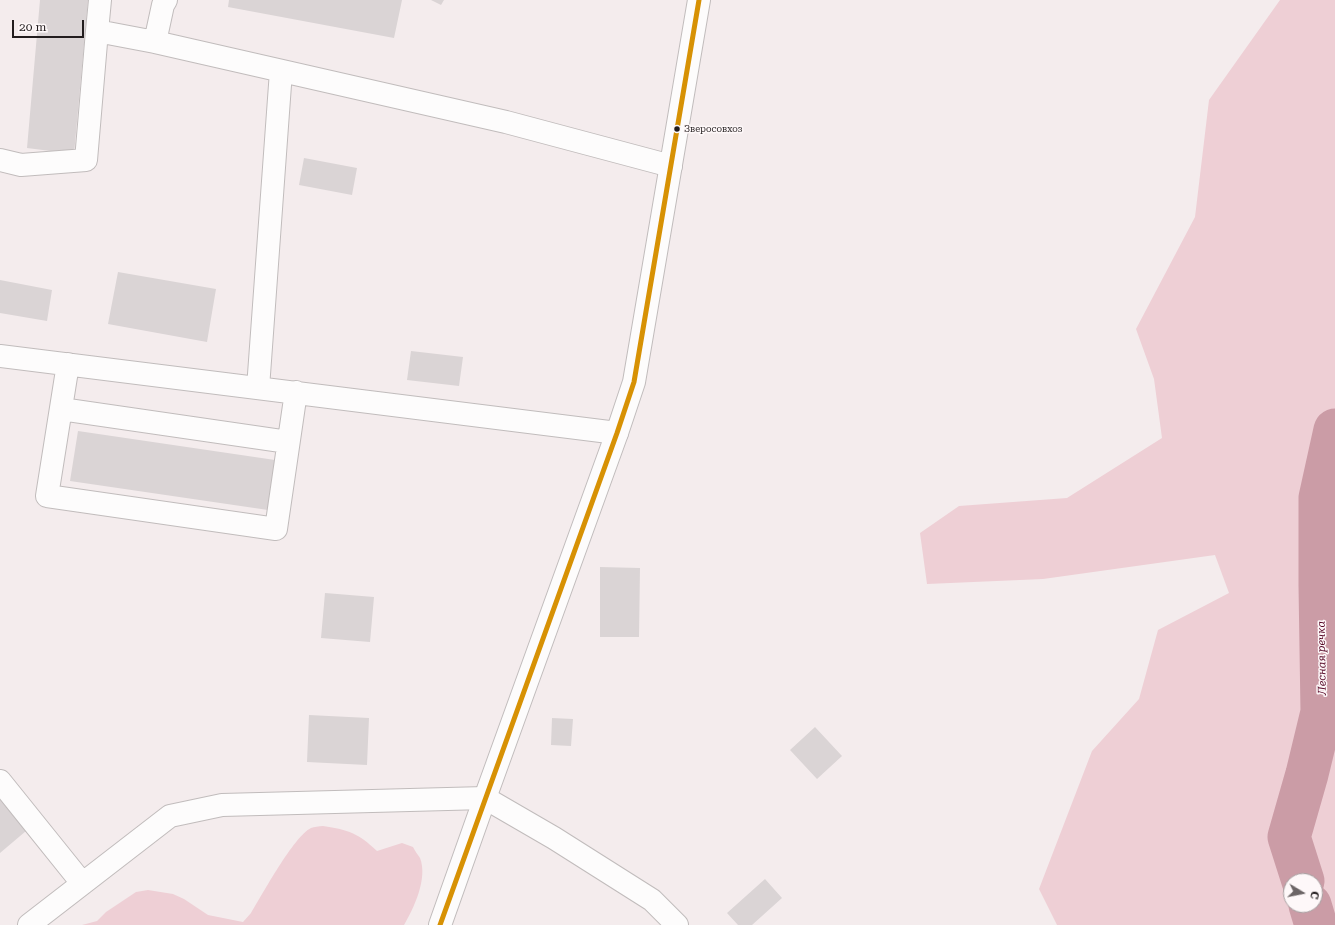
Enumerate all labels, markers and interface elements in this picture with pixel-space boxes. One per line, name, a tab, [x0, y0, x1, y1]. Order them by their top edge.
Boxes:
scale bar	[14, 12, 86, 38]
text: 20 m	[19, 20, 46, 34]
marker: Зверосовхоз	[672, 124, 682, 134]
place label: Зверосовхоз	[684, 124, 743, 134]
water label: Лесная речка	[1315, 621, 1329, 695]
north arrow	[1283, 873, 1323, 913]
text: С	[1307, 890, 1321, 900]

